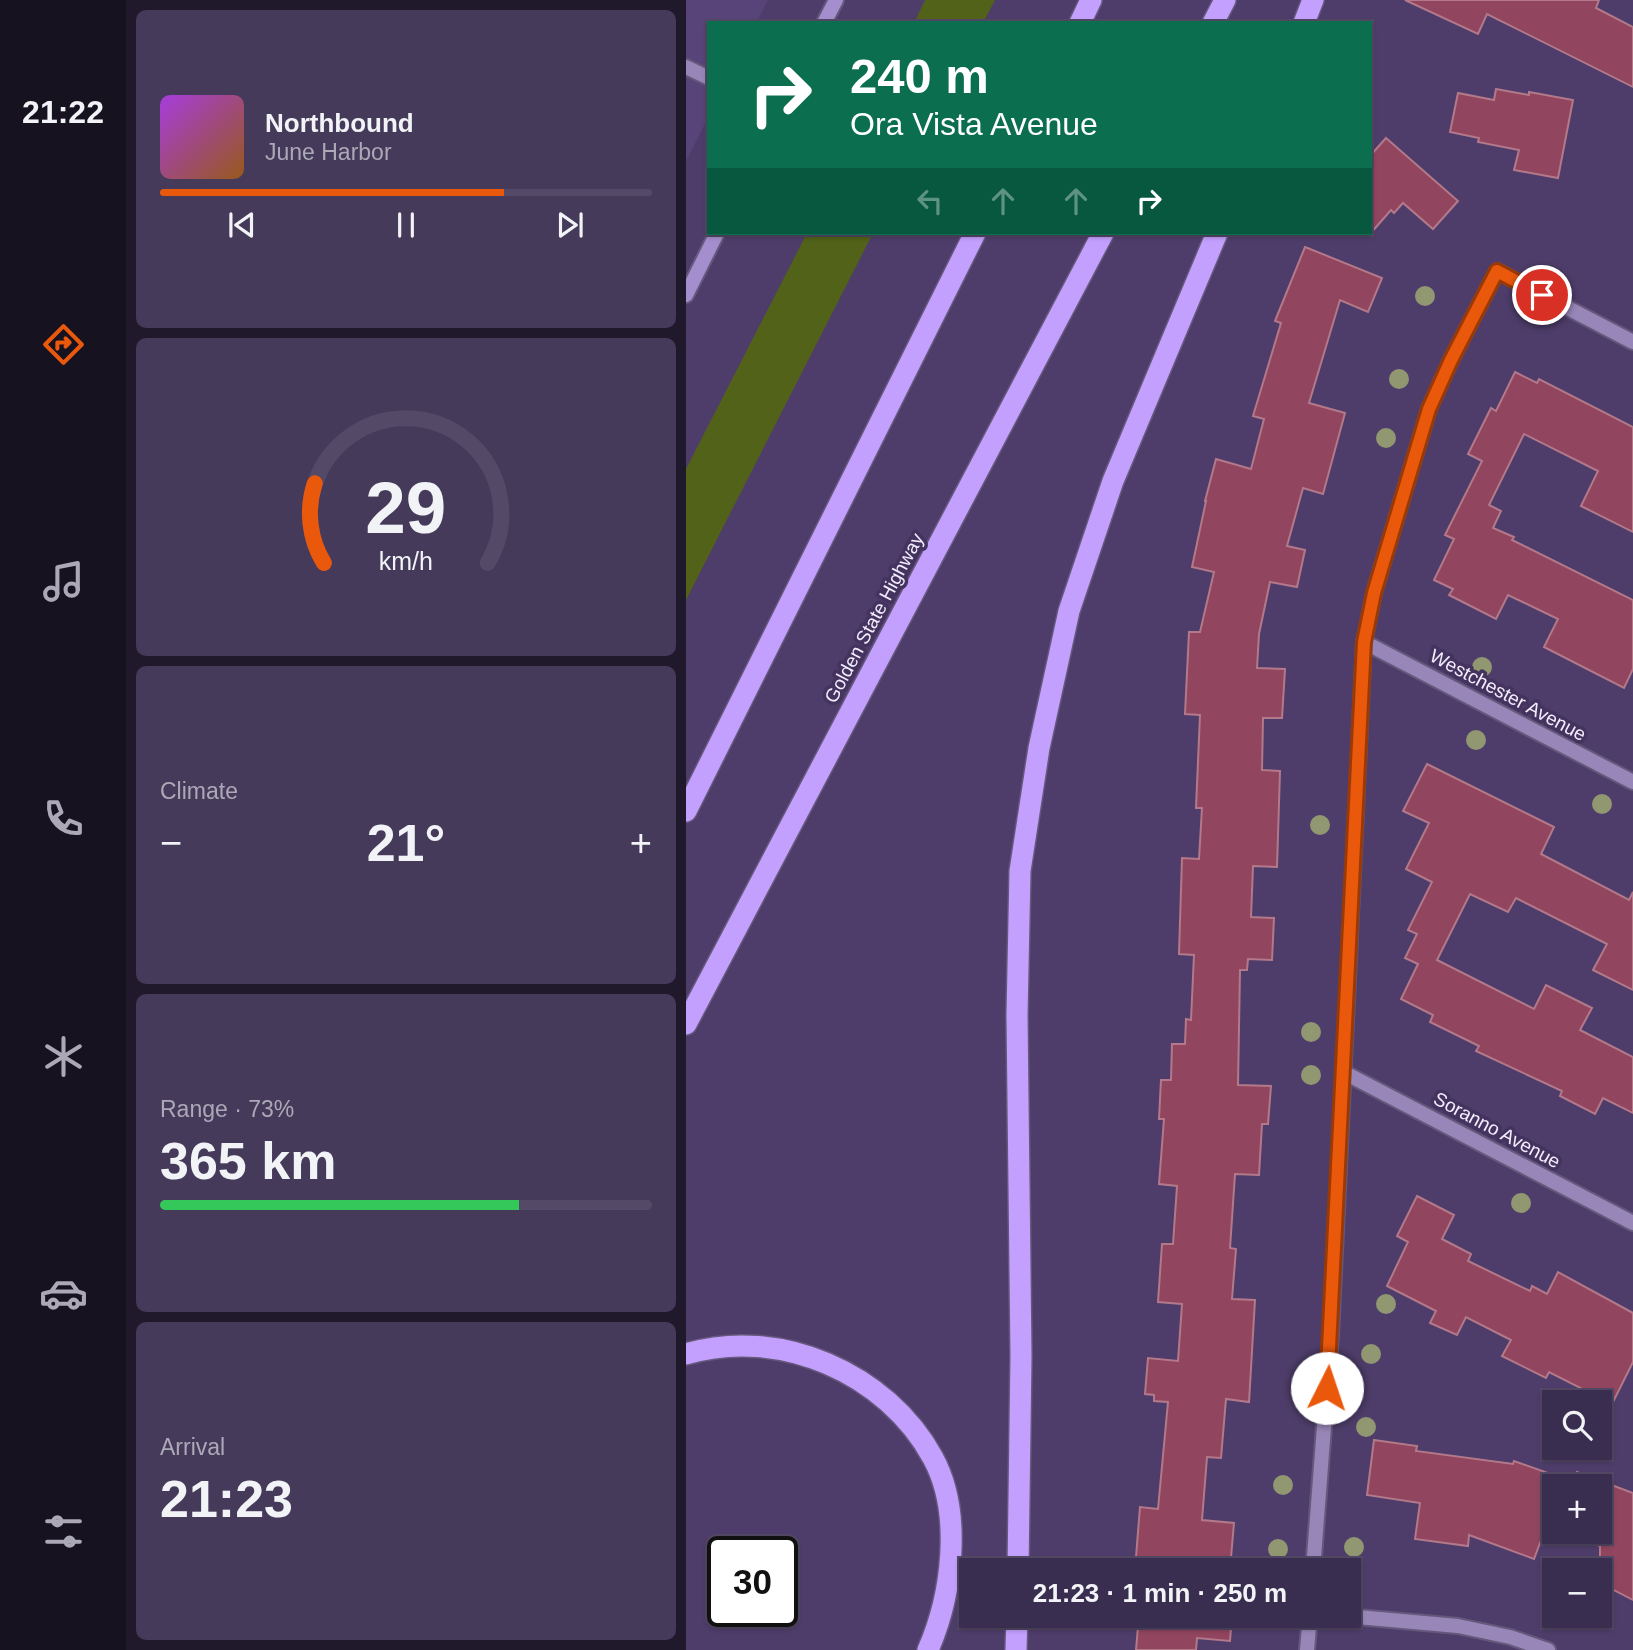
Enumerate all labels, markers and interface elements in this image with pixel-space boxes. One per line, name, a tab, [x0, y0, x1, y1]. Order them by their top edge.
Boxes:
icon: right	[735, 49, 826, 140]
text: 240 m	[850, 49, 989, 103]
text: 21:22	[22, 94, 104, 130]
text: Ora Vista Avenue	[850, 106, 1098, 142]
text: Northbound	[265, 108, 414, 138]
text: June Harbor	[265, 139, 392, 165]
icon: left	[911, 182, 949, 220]
icon: ahead	[984, 182, 1022, 220]
icon: ahead	[1057, 182, 1095, 220]
icon: right	[1130, 182, 1168, 220]
icon: previous	[223, 206, 261, 244]
icon: pause	[387, 206, 425, 244]
icon: next	[551, 206, 589, 244]
pin	[1512, 265, 1572, 325]
icon: arrive	[1523, 276, 1561, 314]
icon: directions	[39, 320, 88, 369]
text: 29	[366, 467, 446, 548]
street label: Golden State Highway	[820, 529, 928, 706]
text: km/h	[379, 547, 433, 575]
icon: music	[39, 557, 88, 606]
street label: Westchester Avenue	[1426, 645, 1590, 745]
text: Climate	[160, 778, 238, 804]
icon: phone	[39, 794, 88, 843]
text: 21°	[367, 814, 445, 872]
text: −	[160, 822, 182, 864]
text: +	[630, 822, 652, 864]
icon: climate	[39, 1032, 88, 1081]
street label: Soranno Avenue	[1430, 1088, 1564, 1172]
text: Range · 73%	[160, 1096, 294, 1122]
text: 365 km	[160, 1132, 336, 1190]
icon: car	[39, 1269, 88, 1318]
position arrow	[1290, 1351, 1364, 1425]
map controls	[1542, 1390, 1612, 1628]
button: search	[1542, 1390, 1612, 1460]
text: Arrival	[160, 1434, 225, 1460]
text: 21:23	[160, 1470, 293, 1528]
button: +	[1542, 1474, 1612, 1544]
icon: filters	[39, 1507, 88, 1556]
speed limit sign: 30	[707, 1536, 798, 1627]
button: −	[1542, 1558, 1612, 1628]
text: 21:23 · 1 min · 250 m	[1033, 1578, 1287, 1608]

